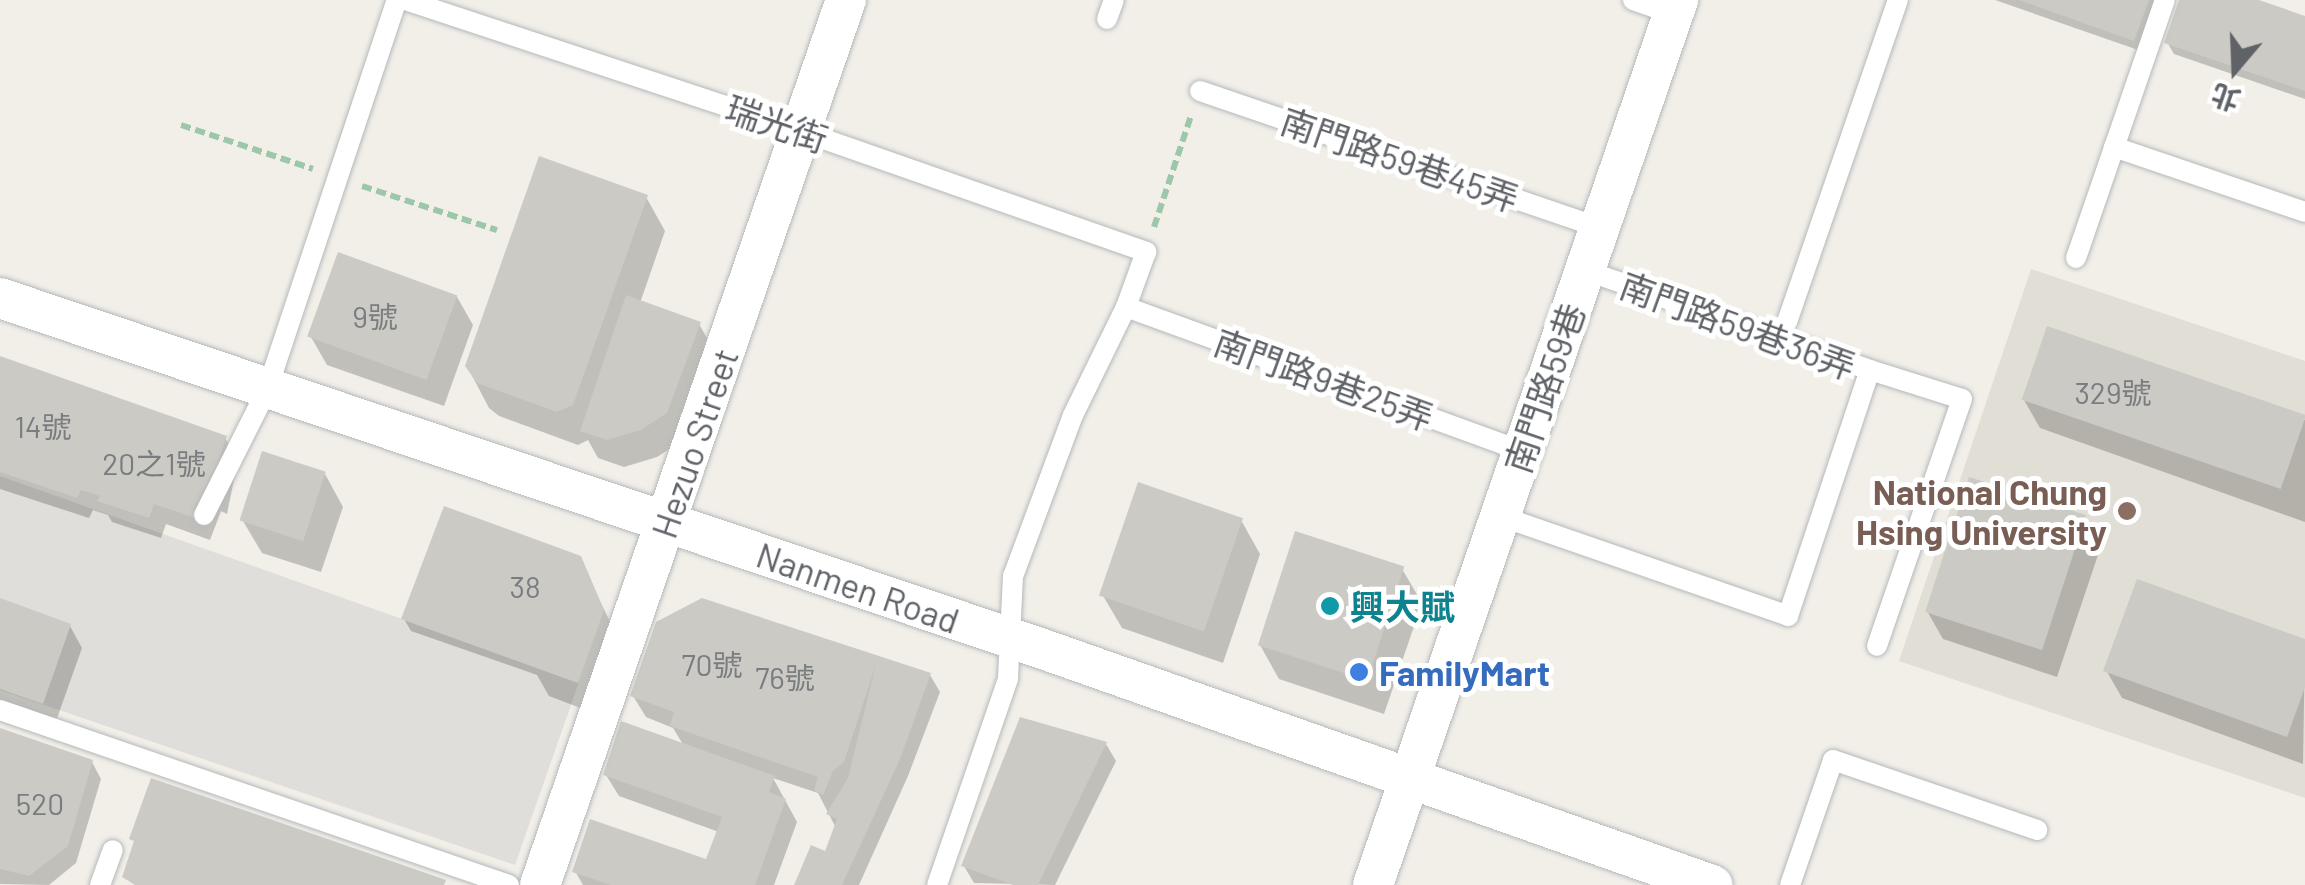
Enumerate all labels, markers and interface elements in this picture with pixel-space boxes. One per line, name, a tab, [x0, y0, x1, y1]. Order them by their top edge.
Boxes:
north arrow	[2185, 20, 2285, 120]
text: 北	[2206, 78, 2244, 119]
street label: 瑞光街	[721, 86, 833, 160]
street label: 南門路59巷45弄	[1276, 99, 1524, 219]
street label: 南門路59巷36弄	[1615, 263, 1861, 387]
house number: 9號	[352, 298, 398, 334]
street label: 南門路59巷	[1495, 298, 1593, 478]
street label: 南門路9巷25弄	[1209, 320, 1439, 438]
street label: Hezuo Street	[642, 343, 746, 543]
house number: 329號	[2074, 374, 2152, 410]
house number: 14號	[14, 408, 72, 444]
house number: 20之1號	[102, 445, 206, 481]
place label: National Chung Hsing University	[1856, 470, 2107, 552]
marker: National Chung Hsing University	[2116, 500, 2138, 522]
street label: Nanmen Road	[751, 533, 965, 641]
house number: 38	[509, 568, 541, 604]
place label: 興大賦	[1350, 585, 1455, 627]
marker: 興大賦	[1319, 595, 1341, 617]
house number: 70號	[681, 646, 743, 682]
place label: FamilyMart	[1379, 651, 1550, 693]
house number: 76號	[755, 659, 815, 695]
marker: FamilyMart	[1348, 661, 1370, 683]
house number: 520	[16, 785, 64, 821]

